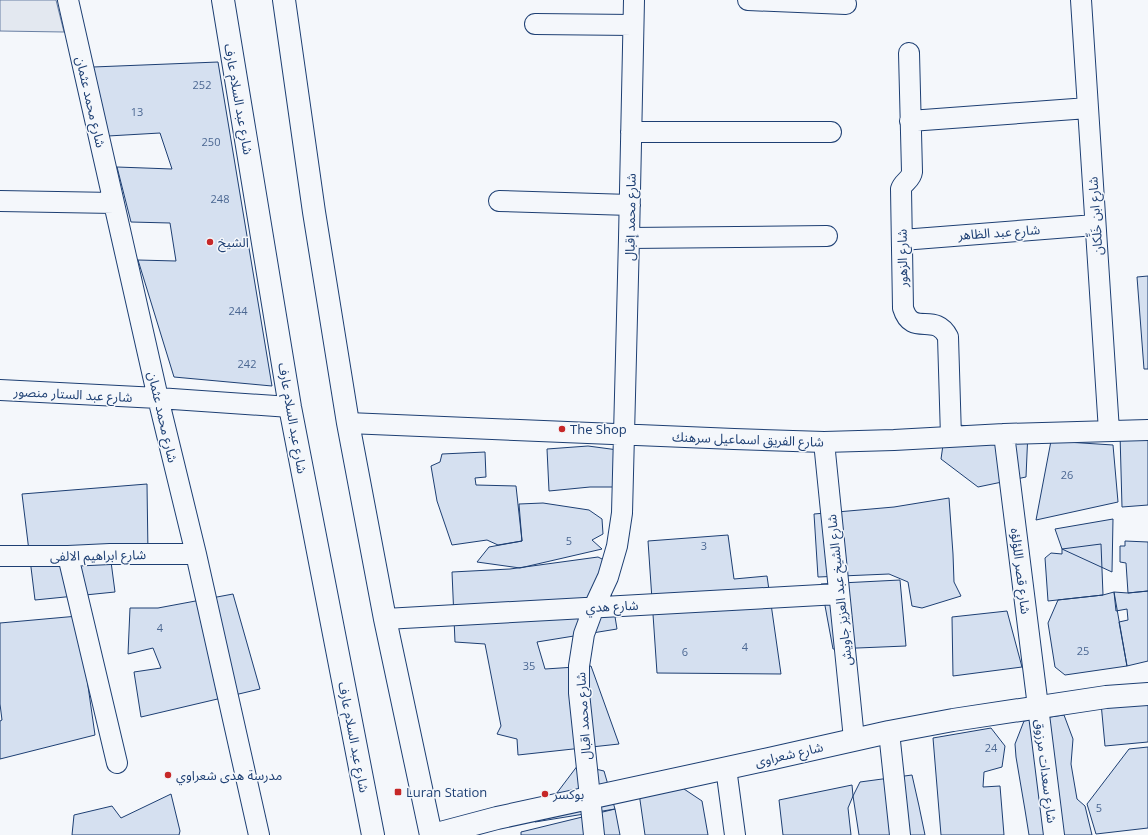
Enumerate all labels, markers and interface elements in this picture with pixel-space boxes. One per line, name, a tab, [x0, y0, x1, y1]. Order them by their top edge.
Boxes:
street label: شارع عبد السلام عارف	[218, 42, 258, 156]
street label: شارع محمد عثمان	[70, 55, 110, 150]
house number: 252	[193, 77, 211, 92]
house number: 13	[131, 104, 143, 119]
house number: 250	[202, 134, 220, 149]
street label: شارع محمد إقبال	[620, 173, 642, 261]
street label: شارع ابن خَلِّكان	[1082, 176, 1109, 256]
house number: 248	[211, 191, 229, 206]
street label: شارع عبد الظاهر	[956, 220, 1041, 246]
street label: شارع الزهور	[892, 229, 914, 288]
place label: الشيخ	[218, 233, 249, 253]
marker: الشيخ	[205, 237, 215, 247]
house number: 244	[229, 303, 248, 318]
house number: 242	[238, 356, 256, 371]
street label: شارع عبد السلام عارف	[272, 361, 312, 475]
street label: شارع محمد عثمان	[142, 370, 182, 465]
street label: شارع عبد الستار منصور	[12, 382, 133, 408]
place label: The Shop	[570, 420, 627, 438]
marker: The Shop	[557, 424, 567, 434]
street label: شارع الفريق اسماعيل سرهنك	[672, 427, 824, 453]
house number: 26	[1061, 467, 1073, 482]
street label: شارع الشيخ عبد العزيز جاويش	[822, 513, 858, 667]
street label: شارع قصر اللؤلؤه	[1005, 527, 1035, 615]
house number: 5	[566, 533, 572, 548]
house number: 3	[701, 538, 707, 553]
street label: شارع ابراهيم الالفى	[50, 545, 146, 567]
street label: شارع هدي	[585, 596, 639, 618]
house number: 4	[157, 620, 164, 635]
house number: 4	[742, 639, 749, 654]
house number: 25	[1077, 643, 1089, 658]
house number: 6	[682, 644, 688, 659]
house number: 35	[523, 658, 535, 673]
street label: شارع محمد اقبال	[571, 671, 597, 760]
street label: شارع عبد السلام عارف	[332, 680, 374, 794]
street label: شارع سعدات مرزوق	[1029, 718, 1061, 824]
street label: شارع شعراوى	[753, 737, 825, 773]
house number: 24	[985, 740, 998, 755]
place label: مدرسة هدى شعراوي	[176, 766, 282, 786]
marker: مدرسة هدى شعراوي	[163, 770, 173, 780]
place label: Luran Station	[406, 783, 487, 801]
place label: بوكسر	[552, 785, 584, 803]
marker: Luran Station	[393, 787, 403, 797]
marker: بوكسر	[540, 789, 550, 799]
house number: 5	[1096, 800, 1102, 815]

